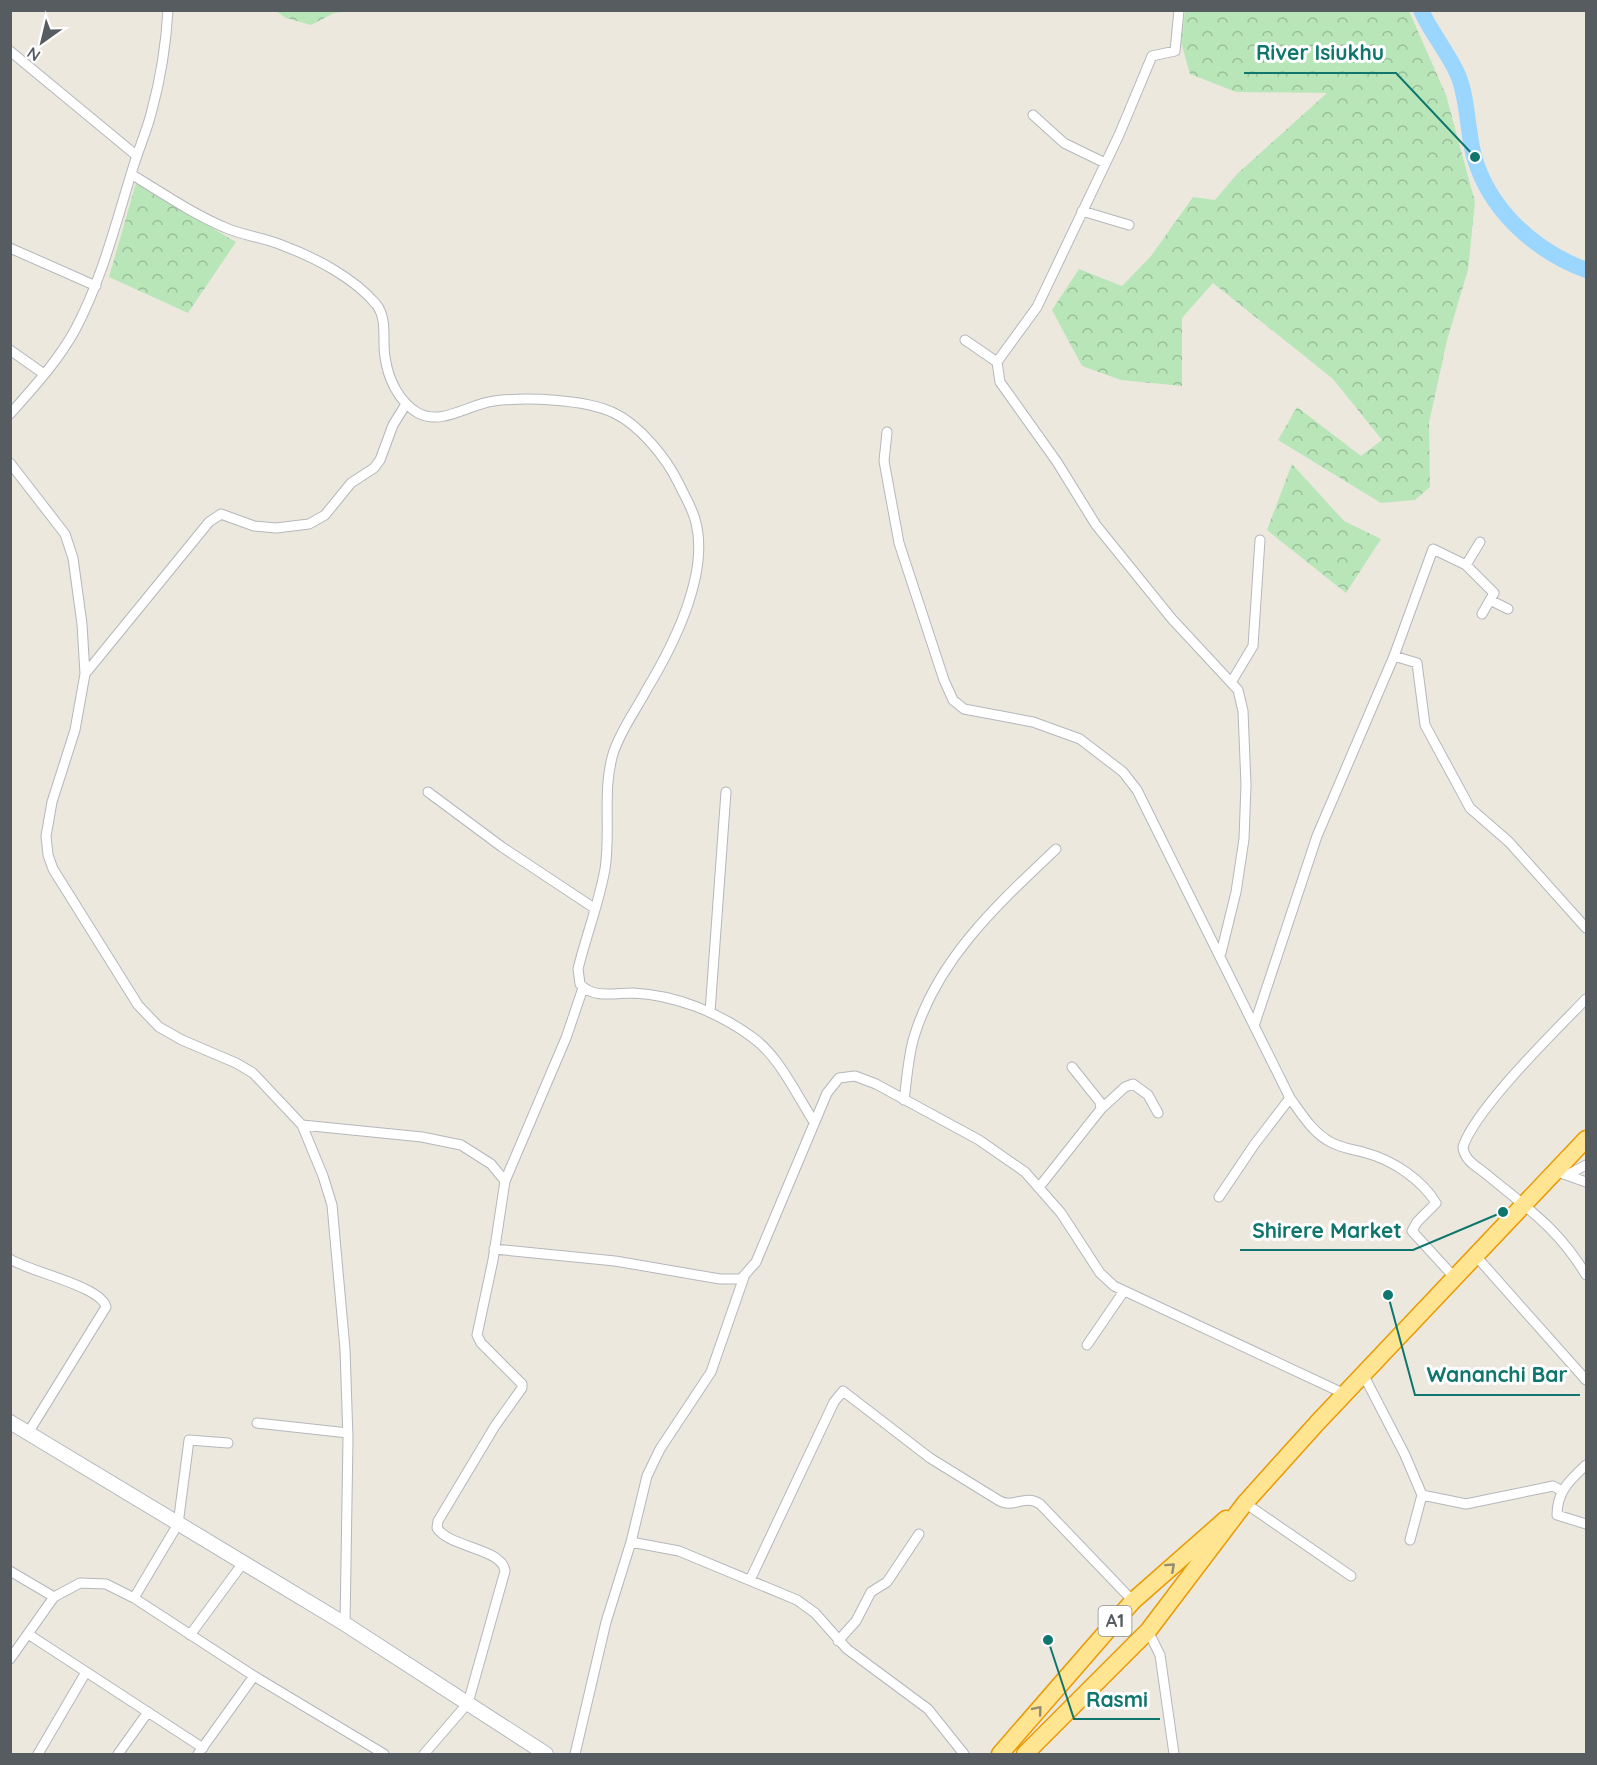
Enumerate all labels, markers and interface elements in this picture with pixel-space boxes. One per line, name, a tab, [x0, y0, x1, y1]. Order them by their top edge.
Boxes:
north arrow	[12, 12, 72, 72]
callout: River Isiukhu	[1244, 34, 1396, 73]
text: River Isiukhu	[1256, 39, 1384, 65]
text: N	[23, 43, 44, 66]
callout: Shirere Market	[1240, 1211, 1413, 1250]
text: Shirere Market	[1252, 1217, 1402, 1243]
callout: Wananchi Bar	[1415, 1356, 1580, 1395]
text: Wananchi Bar	[1426, 1361, 1568, 1387]
one-way arrow	[1164, 1563, 1174, 1574]
road number: A1	[1098, 1606, 1132, 1636]
callout: Rasmi	[1074, 1680, 1160, 1719]
text: Rasmi	[1086, 1686, 1148, 1712]
one-way arrow	[1031, 1706, 1042, 1717]

